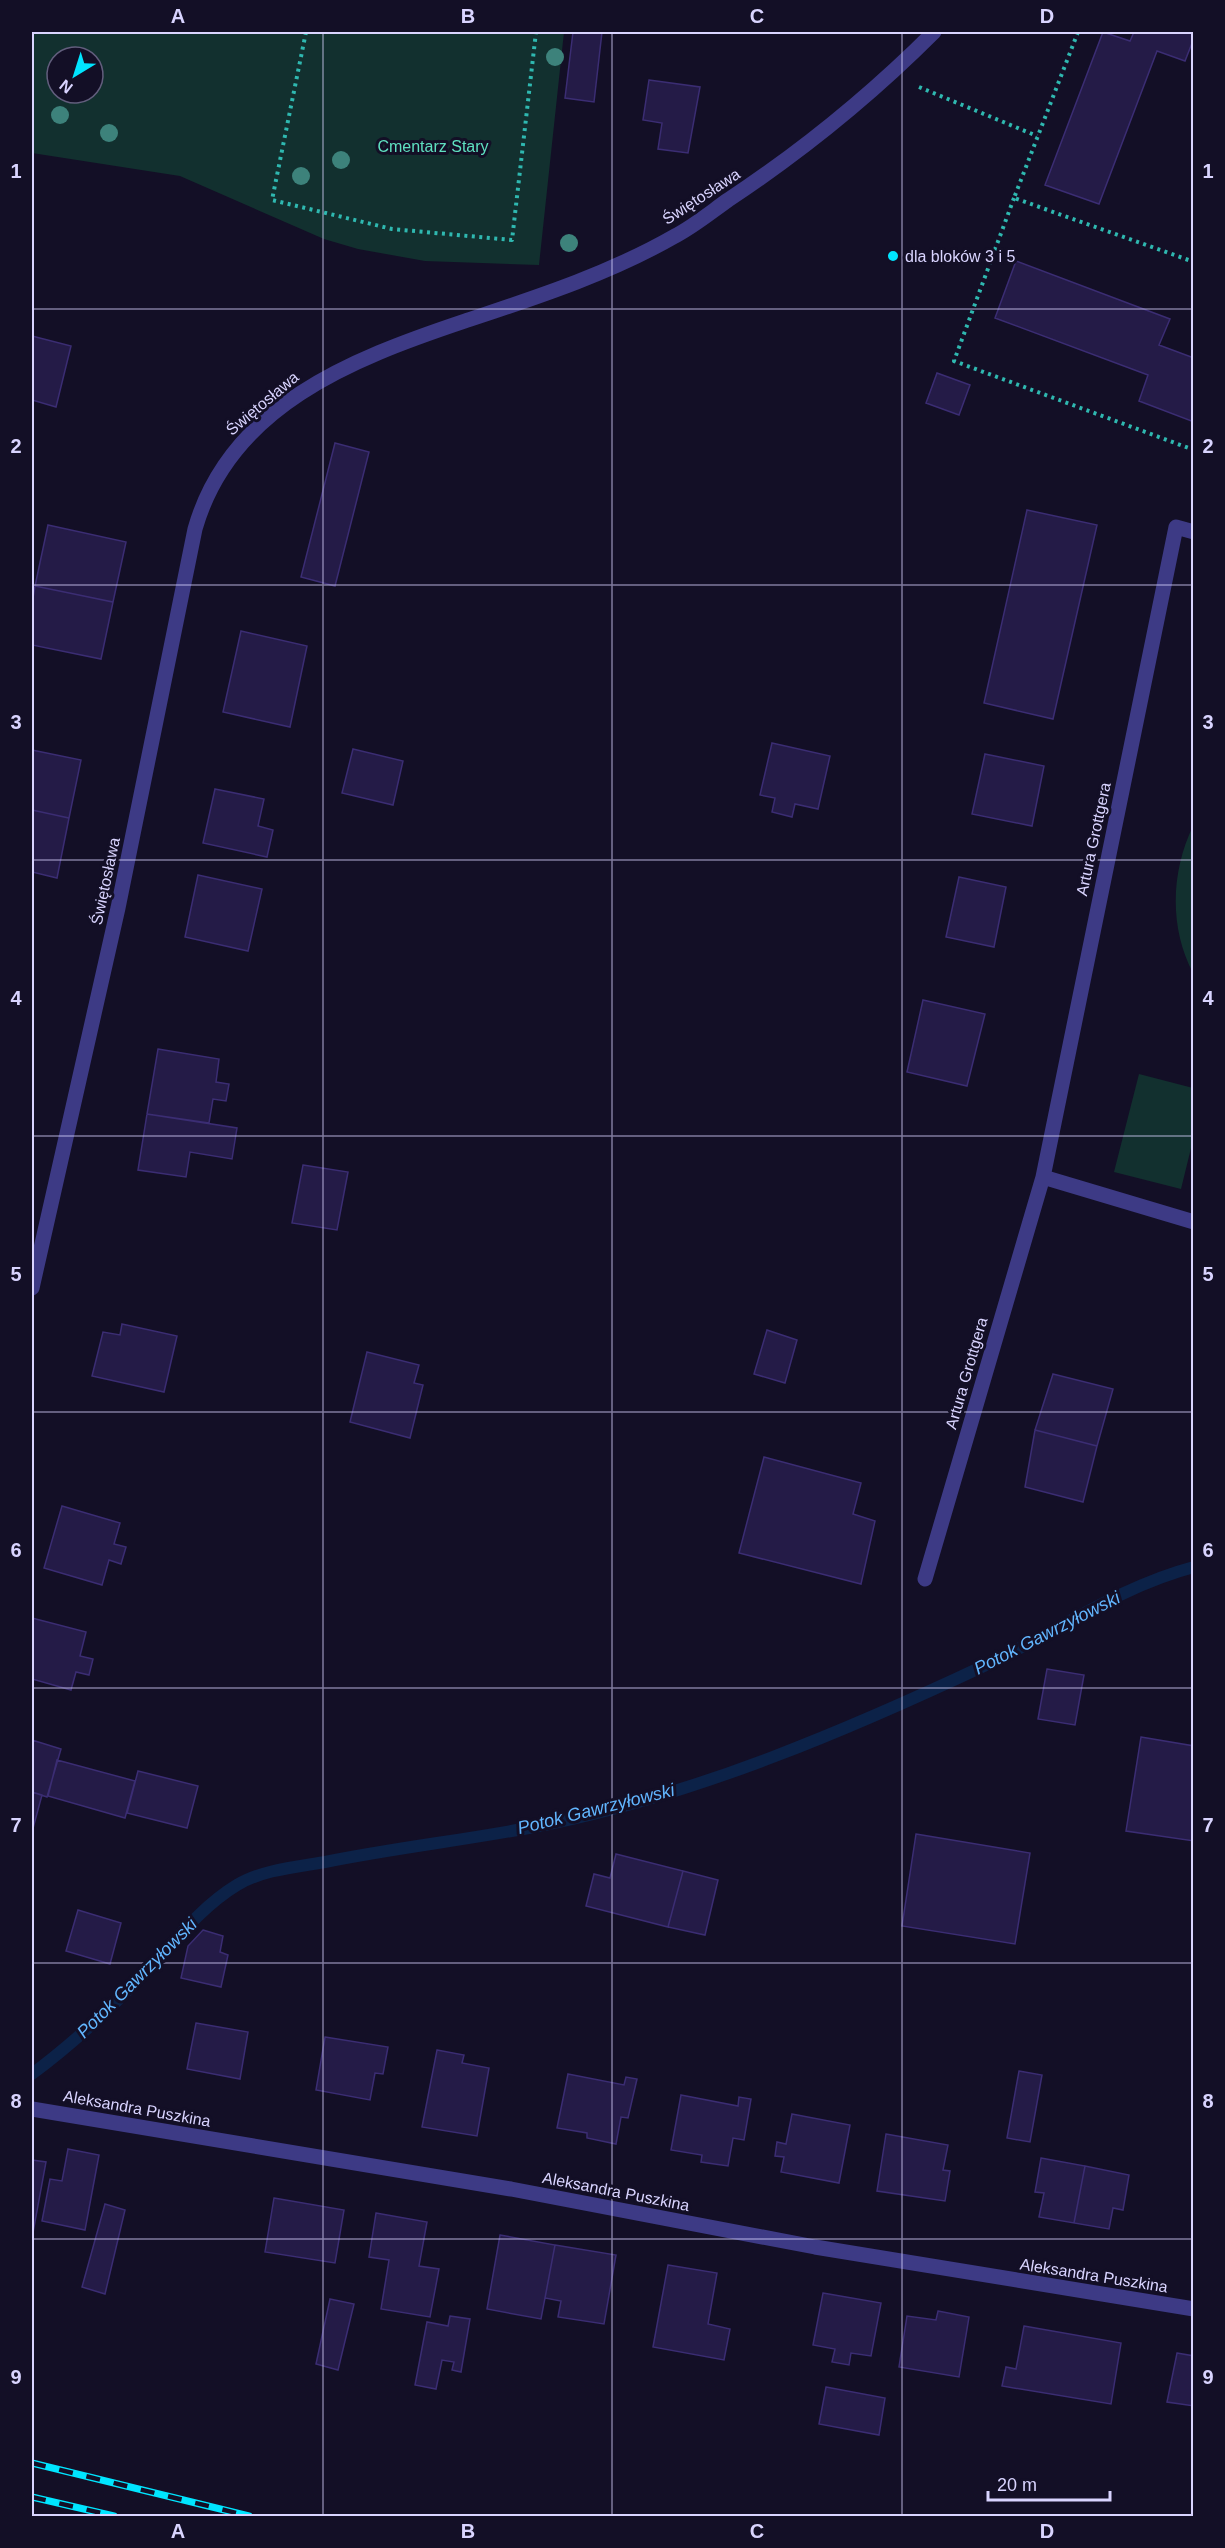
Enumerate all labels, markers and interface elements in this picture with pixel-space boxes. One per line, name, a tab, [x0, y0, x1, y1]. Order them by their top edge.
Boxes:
text: A	[171, 5, 185, 27]
text: B	[461, 5, 475, 27]
text: C	[750, 5, 764, 27]
text: D	[1040, 5, 1054, 27]
north arrow	[45, 45, 105, 105]
text: N	[56, 76, 76, 97]
park label: Cmentarz Stary	[377, 138, 489, 155]
text: 1	[10, 160, 22, 182]
text: 1	[1202, 160, 1214, 182]
street label: Świętosława	[659, 164, 743, 228]
place label: dla bloków 3 i 5	[905, 248, 1015, 265]
marker: dla bloków 3 i 5	[886, 249, 900, 263]
street label: Świętosława	[222, 367, 302, 438]
text: 2	[10, 435, 22, 457]
text: 2	[1202, 435, 1214, 457]
text: 3	[10, 711, 22, 733]
text: 3	[1202, 711, 1214, 733]
street label: Artura Grottgera	[1073, 781, 1114, 897]
street label: Świętosława	[87, 836, 123, 926]
text: 4	[10, 987, 22, 1009]
text: 4	[1202, 987, 1214, 1009]
text: 5	[10, 1263, 22, 1285]
text: 5	[1202, 1263, 1214, 1285]
street label: Artura Grottgera	[942, 1315, 991, 1431]
text: 6	[10, 1539, 22, 1561]
text: 6	[1202, 1539, 1214, 1561]
water label: Potok Gawrzyłowski	[971, 1587, 1124, 1678]
water label: Potok Gawrzyłowski	[515, 1780, 678, 1838]
text: 7	[10, 1814, 22, 1836]
text: 7	[1202, 1814, 1214, 1836]
water label: Potok Gawrzyłowski	[73, 1913, 202, 2042]
street label: Aleksandra Puszkina	[62, 2087, 212, 2130]
text: 8	[10, 2090, 22, 2112]
text: 8	[1202, 2090, 1214, 2112]
street label: Aleksandra Puszkina	[541, 2169, 691, 2214]
street label: Aleksandra Puszkina	[1019, 2255, 1169, 2296]
text: 9	[10, 2366, 22, 2388]
text: 9	[1202, 2366, 1214, 2388]
scale bar	[988, 2464, 1110, 2502]
text: 20 m	[997, 2475, 1037, 2495]
text: A	[171, 2520, 185, 2542]
text: B	[461, 2520, 475, 2542]
text: C	[750, 2520, 764, 2542]
text: D	[1040, 2520, 1054, 2542]

